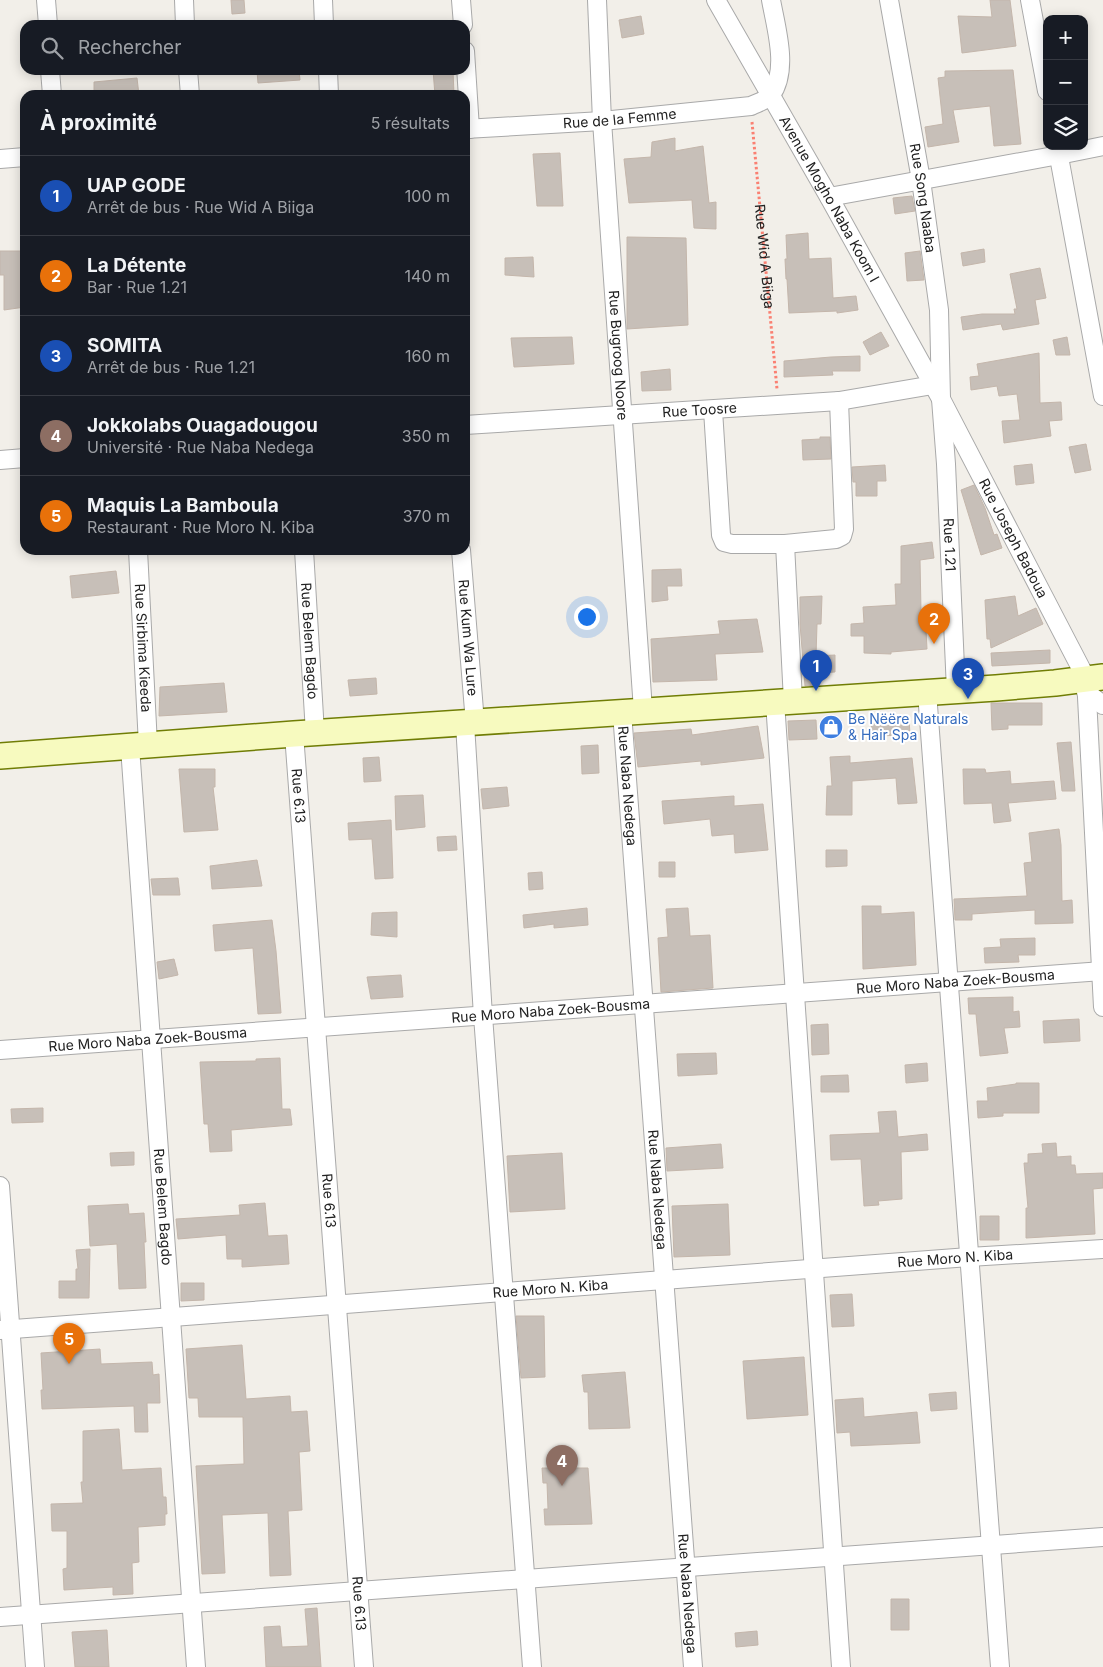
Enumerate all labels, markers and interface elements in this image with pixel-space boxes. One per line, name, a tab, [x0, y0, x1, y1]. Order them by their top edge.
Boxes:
map controls	[1043, 15, 1088, 150]
button: +	[1043, 15, 1088, 60]
search box	[20, 20, 470, 75]
icon: search	[38, 34, 66, 62]
text: Rechercher	[78, 36, 181, 59]
button: −	[1043, 60, 1088, 105]
street label: Rue de la Femme	[562, 105, 677, 131]
button: layers	[1043, 105, 1088, 150]
text: À proximité	[40, 110, 157, 135]
text: 5 résultats	[371, 113, 450, 133]
street label: Avenue Mogho Naba Koom I	[776, 113, 883, 285]
street label: Rue Song Naaba	[907, 142, 940, 254]
text: UAP GODE	[87, 174, 186, 197]
text: 1	[53, 186, 59, 206]
text: 100 m	[405, 186, 450, 206]
text: Arrêt de bus · Rue Wid A Biiga	[87, 197, 314, 217]
street label: Rue Wid A Biiga	[752, 203, 778, 309]
text: La Détente	[87, 254, 186, 277]
text: 2	[51, 266, 61, 286]
text: 140 m	[405, 266, 450, 286]
text: Bar · Rue 1.21	[87, 277, 187, 297]
street label: Rue Bugroog Noore	[606, 290, 632, 421]
text: SOMITA	[87, 334, 162, 357]
text: 3	[51, 346, 61, 366]
text: 160 m	[405, 346, 450, 366]
text: Arrêt de bus · Rue 1.21	[87, 357, 255, 377]
street label: Rue Toosre	[662, 399, 737, 420]
text: Jokkolabs Ouagadougou	[87, 414, 318, 437]
text: 4	[51, 426, 61, 446]
text: 350 m	[402, 426, 450, 446]
text: Université · Rue Naba Nedega	[87, 437, 314, 457]
street label: Rue Joseph Badoua	[976, 475, 1052, 601]
text: Maquis La Bamboula	[87, 494, 279, 517]
text: 5	[51, 506, 61, 526]
text: 370 m	[403, 506, 450, 526]
text: Restaurant · Rue Moro N. Kiba	[87, 517, 314, 537]
street label: Rue 1.21	[940, 518, 960, 572]
street label: Rue Kum Wa Lure	[455, 579, 482, 697]
street label: Rue Belem Bagdo	[298, 582, 322, 700]
street label: Rue Sirbima Kieeda	[132, 583, 155, 713]
pin: 2	[918, 603, 950, 644]
your location	[574, 604, 600, 630]
pin: 1	[800, 650, 832, 691]
pin: 3	[952, 658, 984, 699]
place label: Be Nëëre Naturals & Hair Spa	[848, 710, 968, 743]
shop icon: Be Nëëre Naturals & Hair Spa	[818, 714, 844, 740]
street label: Rue Naba Nedega	[615, 725, 641, 846]
street label: Rue 6.13	[289, 768, 310, 824]
street label: Rue Moro Naba Zoek-Bousma	[856, 965, 1055, 997]
street label: Rue Moro Naba Zoek-Bousma	[451, 994, 650, 1026]
street label: Rue Moro Naba Zoek-Bousma	[48, 1023, 248, 1055]
street label: Rue Naba Nedega	[645, 1129, 671, 1250]
street label: Rue Belem Bagdo	[151, 1148, 176, 1266]
street label: Rue 6.13	[319, 1173, 340, 1229]
street label: Rue Moro N. Kiba	[897, 1245, 1014, 1270]
street label: Rue Moro N. Kiba	[492, 1275, 609, 1301]
pin: 5	[53, 1323, 85, 1364]
pin: 4	[546, 1445, 578, 1486]
street label: Rue Naba Nedega	[675, 1533, 701, 1654]
street label: Rue 6.13	[349, 1576, 370, 1631]

